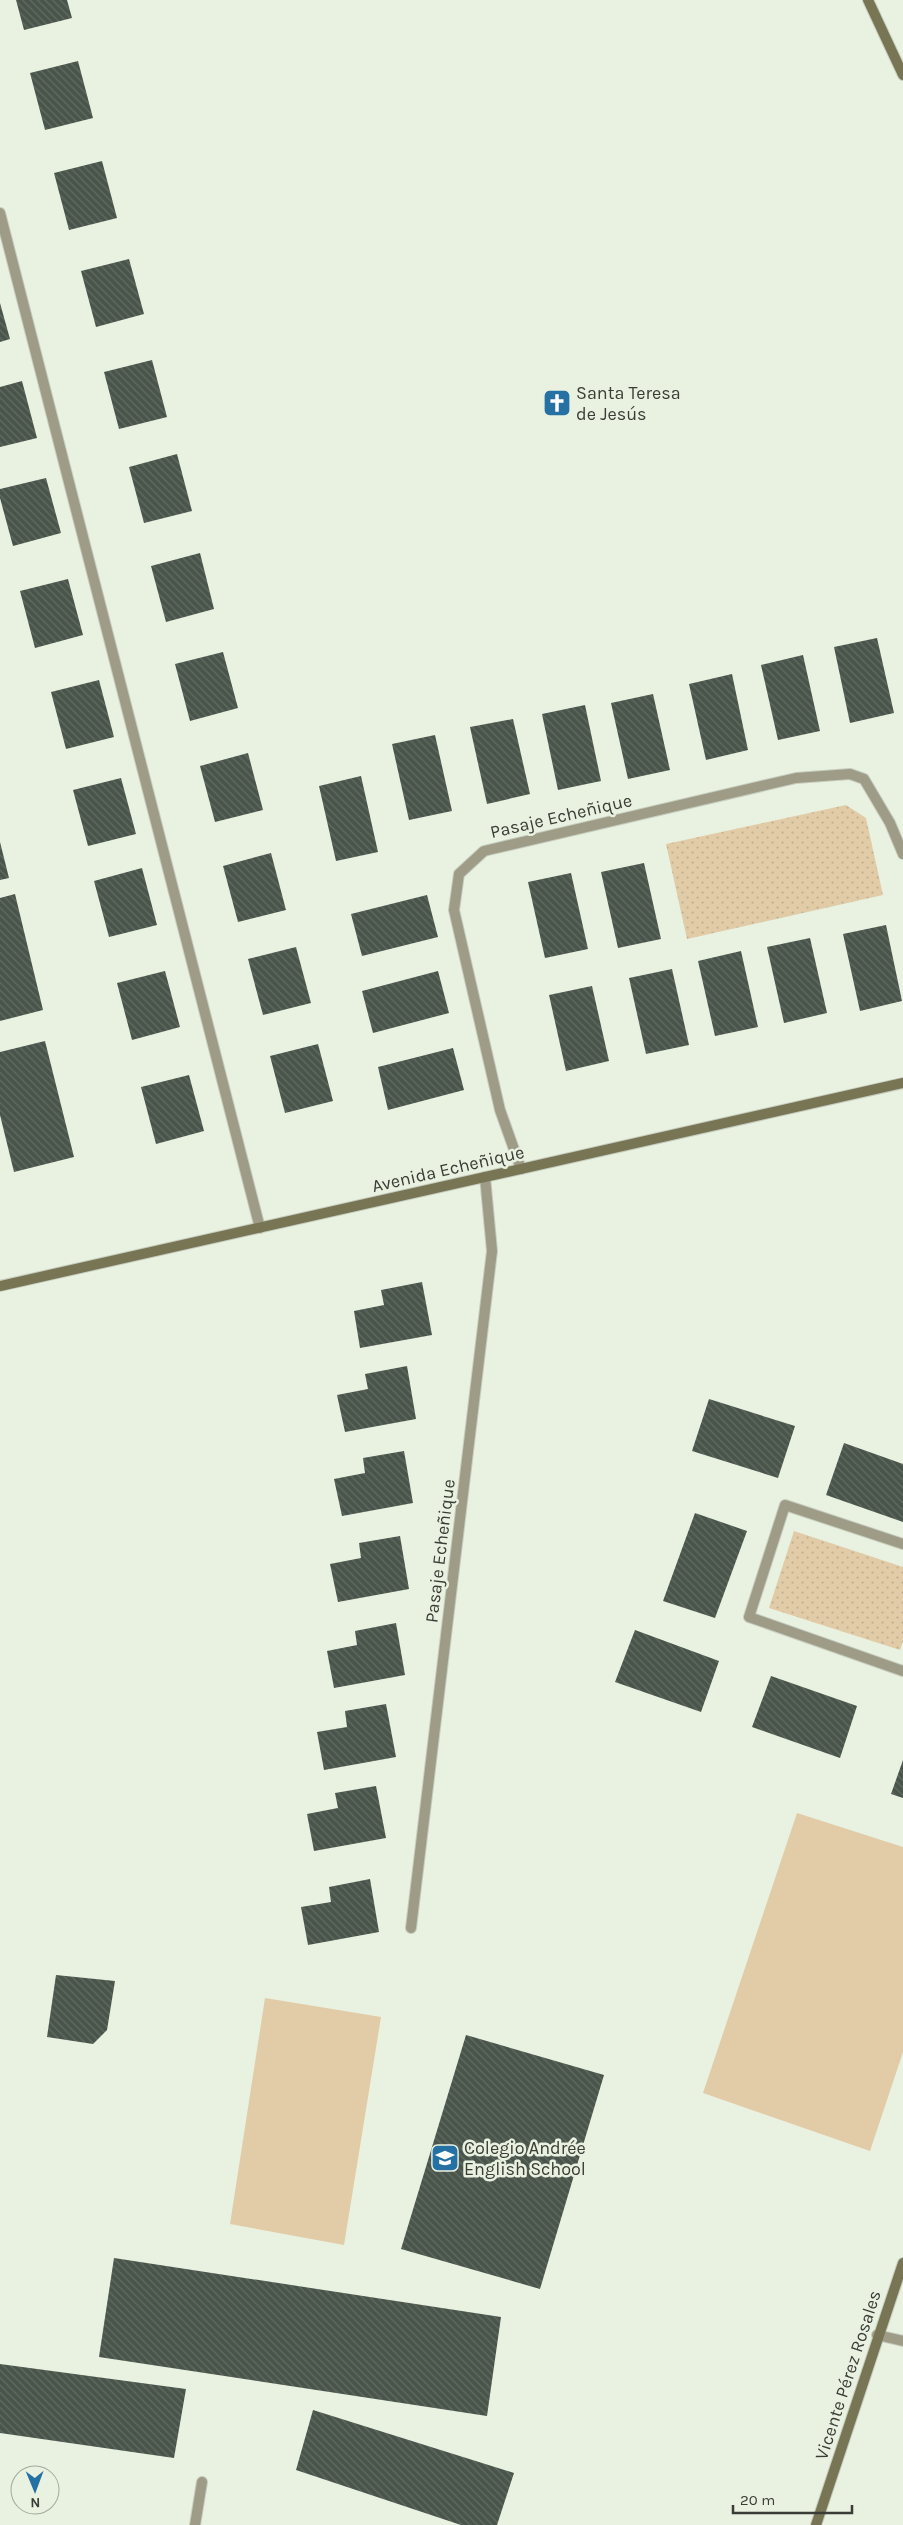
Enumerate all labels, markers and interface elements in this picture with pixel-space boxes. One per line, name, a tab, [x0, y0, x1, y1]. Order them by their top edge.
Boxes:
place label: Santa Teresa de Jesús	[576, 382, 681, 425]
church icon: Santa Teresa de Jesús	[542, 388, 572, 418]
street label: Pasaje Echeñique	[488, 789, 634, 843]
street label: Avenida Echeñique	[370, 1141, 526, 1197]
street label: Pasaje Echeñique	[420, 1478, 460, 1624]
place label: Colegio Andrée English School	[464, 2137, 586, 2180]
school or university icon: Colegio Andrée English School	[430, 2143, 460, 2173]
street label: Vicente Pérez Rosales	[810, 2287, 886, 2463]
north arrow	[10, 2465, 60, 2515]
scale bar	[733, 2482, 852, 2514]
text: 20 m	[740, 2491, 775, 2509]
text: N	[30, 2494, 40, 2511]

